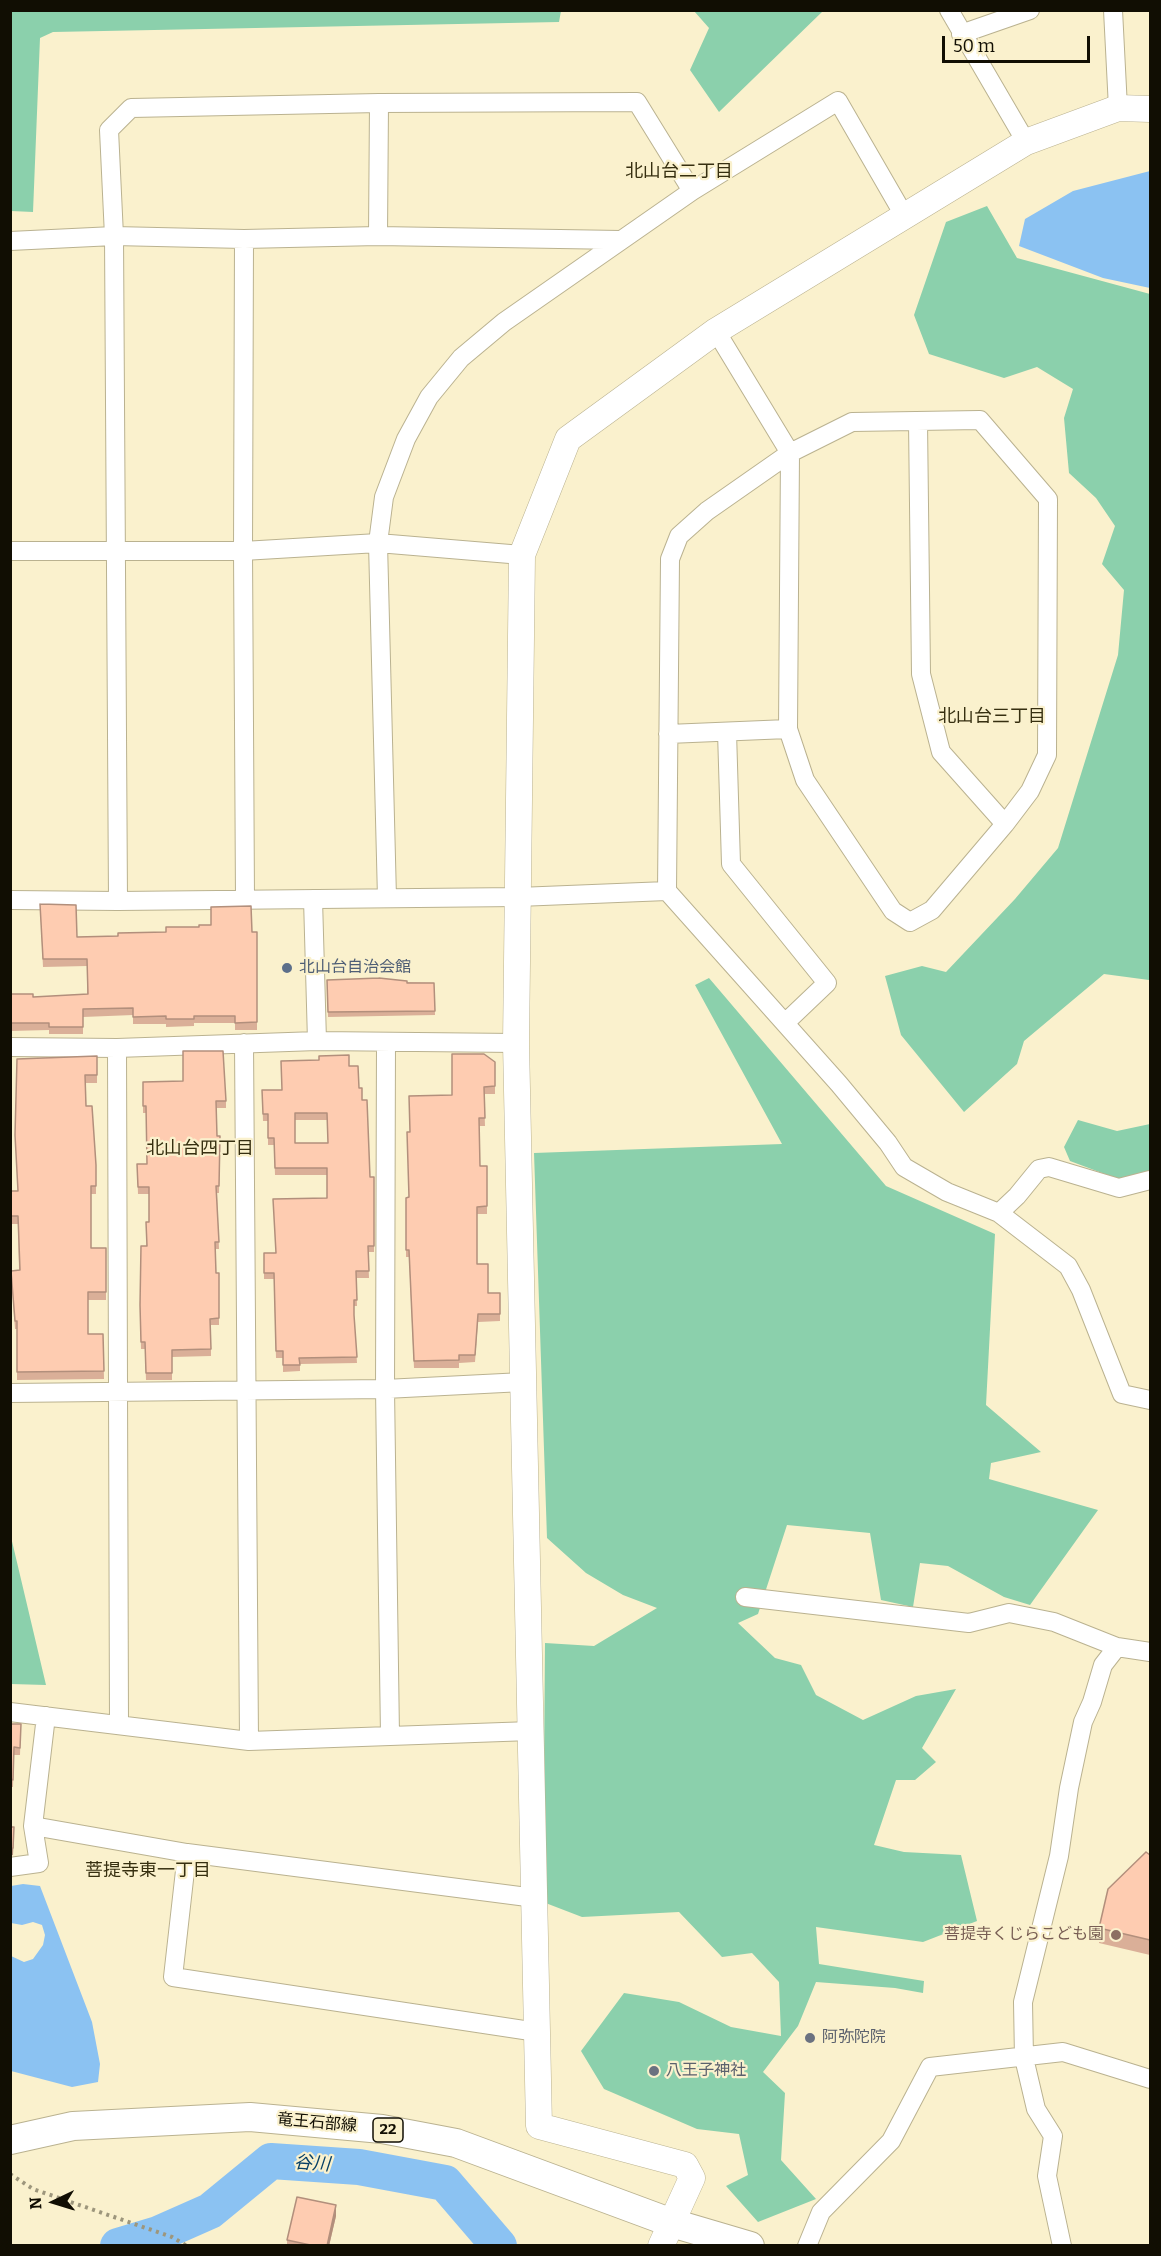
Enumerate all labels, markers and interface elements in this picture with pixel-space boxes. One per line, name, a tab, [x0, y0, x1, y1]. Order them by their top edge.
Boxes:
scale bar	[945, 24, 1094, 62]
text: 50 m	[953, 35, 995, 57]
district label: 北山台二丁目	[625, 161, 733, 183]
district label: 北山台三丁目	[938, 706, 1046, 728]
place label: 北山台自治会館	[299, 958, 411, 978]
marker: 北山台自治会館	[280, 961, 294, 975]
district label: 北山台四丁目	[146, 1138, 254, 1160]
district label: 菩提寺東一丁目	[85, 1860, 211, 1882]
place label: 菩提寺くじらこども園	[944, 1925, 1104, 1945]
marker: 菩提寺くじらこども園	[1109, 1928, 1123, 1942]
place label: 阿弥陀院	[822, 2028, 886, 2048]
marker: 阿弥陀院	[803, 2031, 817, 2045]
place label: 八王子神社	[666, 2061, 746, 2081]
marker: 八王子神社	[647, 2064, 661, 2078]
street label: 竜王石部線	[276, 2110, 358, 2136]
road number: 22	[373, 2118, 403, 2142]
water label: 谷川	[293, 2152, 331, 2176]
north arrow	[24, 2172, 84, 2232]
text: N	[26, 2196, 45, 2210]

